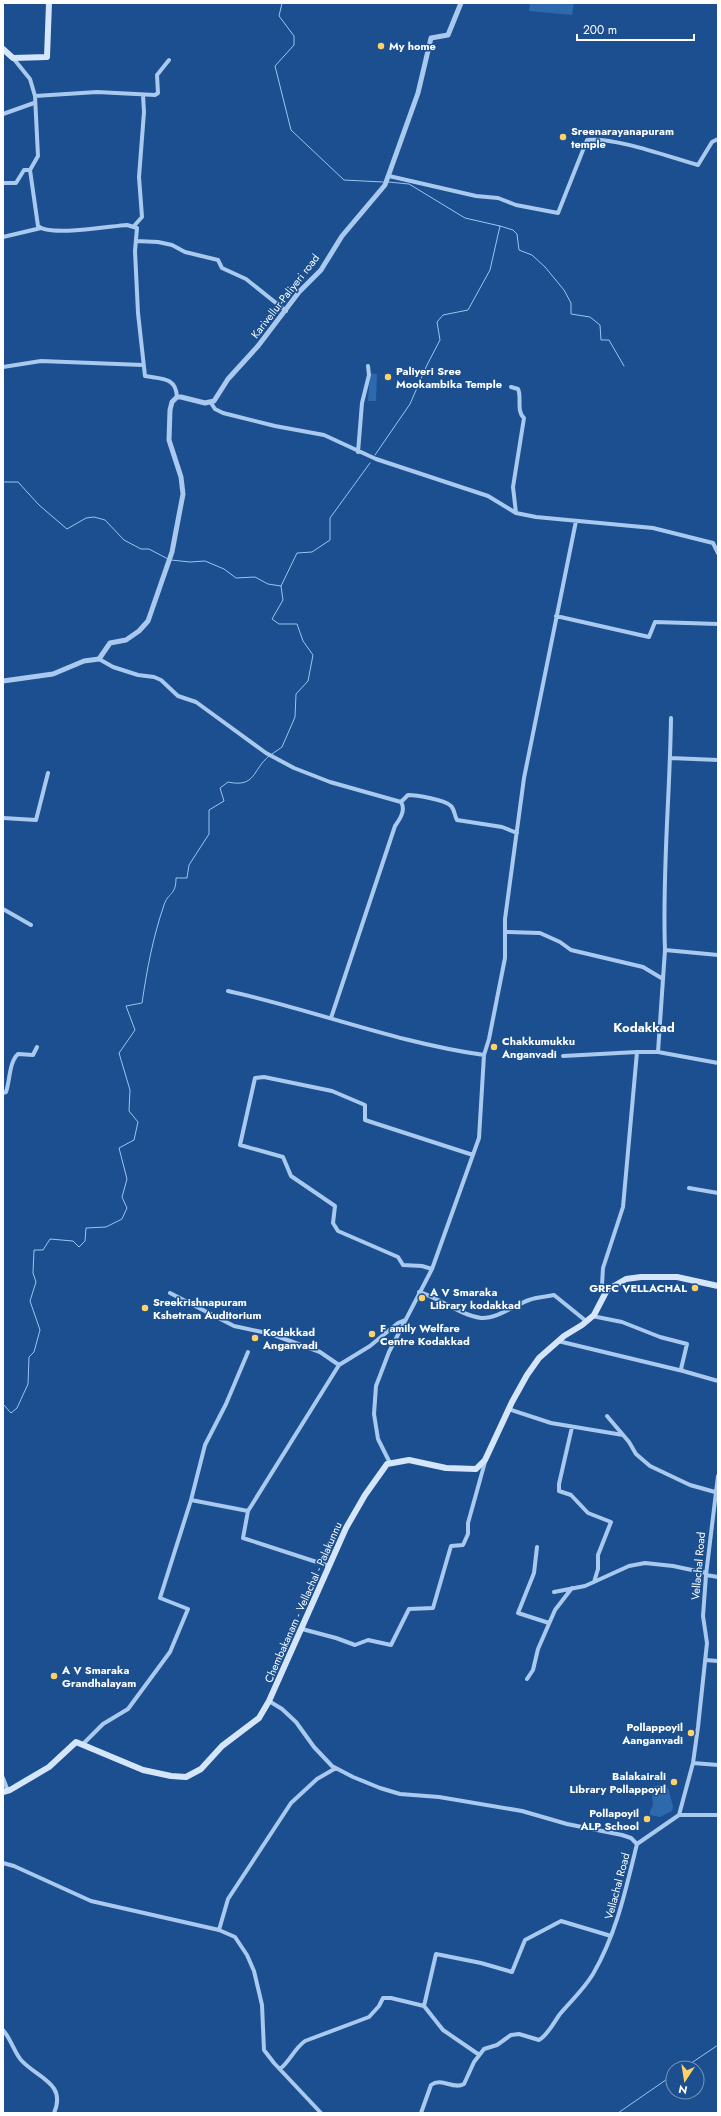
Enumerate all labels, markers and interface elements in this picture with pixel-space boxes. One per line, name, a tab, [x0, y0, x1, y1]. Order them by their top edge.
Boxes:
scale bar	[577, 16, 694, 42]
text: 200 m	[583, 21, 617, 39]
place label: My home	[389, 38, 436, 54]
marker: My home	[376, 41, 386, 51]
place label: Sreenarayanapuram temple	[571, 123, 674, 152]
marker: Sreenarayanapuram temple	[558, 132, 568, 142]
street label: Karivellur-Paliyeri road	[247, 250, 323, 342]
place label: Paliyeri Sree Mookambika Temple	[396, 363, 502, 392]
marker: Paliyeri Sree Mookambika Temple	[383, 372, 393, 382]
district label: Kodakkad	[613, 1018, 675, 1037]
place label: Chakkumukku Anganvadi	[501, 1033, 575, 1062]
marker: Chakkumukku Anganvadi	[489, 1042, 499, 1052]
place label: GRFC VELLACHAL	[589, 1280, 687, 1296]
marker: GRFC VELLACHAL	[690, 1283, 700, 1293]
place label: A V Smaraka Library kodakkad	[429, 1284, 521, 1313]
marker: A V Smaraka Library kodakkad	[417, 1293, 427, 1303]
place label: Sreekrishnapuram Kshetram Auditorium	[153, 1294, 261, 1323]
marker: Sreekrishnapuram Kshetram Auditorium	[140, 1303, 150, 1313]
place label: F amily Welfare Centre Kodakkad	[380, 1320, 470, 1349]
place label: Kodakkad Anganvadi	[262, 1324, 318, 1353]
marker: F amily Welfare Centre Kodakkad	[367, 1329, 377, 1339]
marker: Kodakkad Anganvadi	[250, 1333, 260, 1343]
street label: Chembakanam - Vellachal - Palakunnu	[260, 1519, 346, 1685]
street label: Vellachal Road	[687, 1531, 709, 1601]
place label: A V Smaraka Grandhalayam	[61, 1662, 136, 1691]
marker: A V Smaraka Grandhalayam	[49, 1671, 59, 1681]
place label: Pollappoyil Aanganvadi	[621, 1719, 683, 1748]
marker: Pollappoyil Aanganvadi	[686, 1728, 696, 1738]
place label: Balakairali Library Pollappoyil	[570, 1768, 666, 1797]
marker: Balakairali Library Pollappoyil	[669, 1777, 679, 1787]
place label: Pollapoyil ALP School	[579, 1805, 639, 1834]
marker: Pollapoyil ALP School	[642, 1814, 652, 1824]
street label: Vellachal Road	[600, 1851, 634, 1921]
north arrow	[665, 2060, 705, 2100]
text: N	[677, 2081, 689, 2099]

